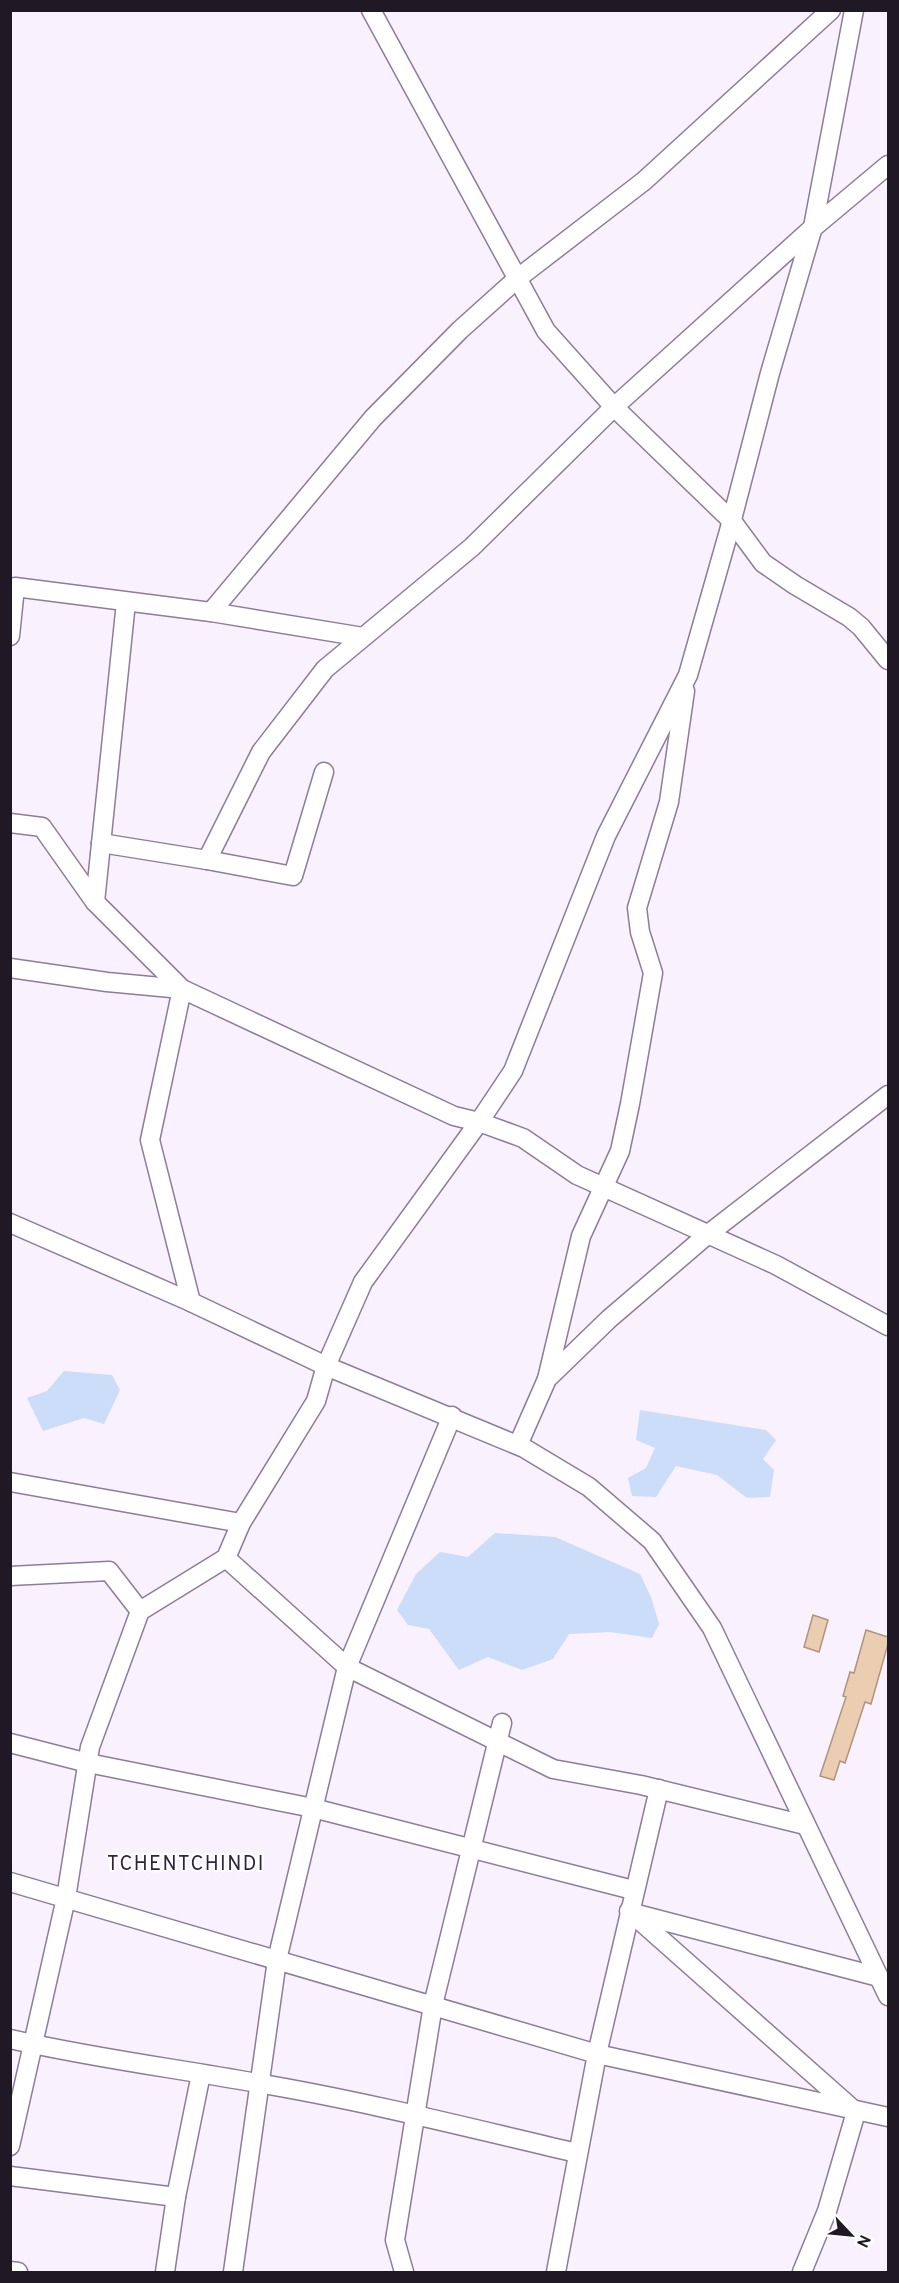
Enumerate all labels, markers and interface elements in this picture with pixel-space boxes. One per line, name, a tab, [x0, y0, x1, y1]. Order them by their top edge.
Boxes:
district label: TCHENTCHINDI	[107, 1852, 265, 1878]
north arrow	[821, 2205, 881, 2265]
text: N	[851, 2231, 874, 2250]

